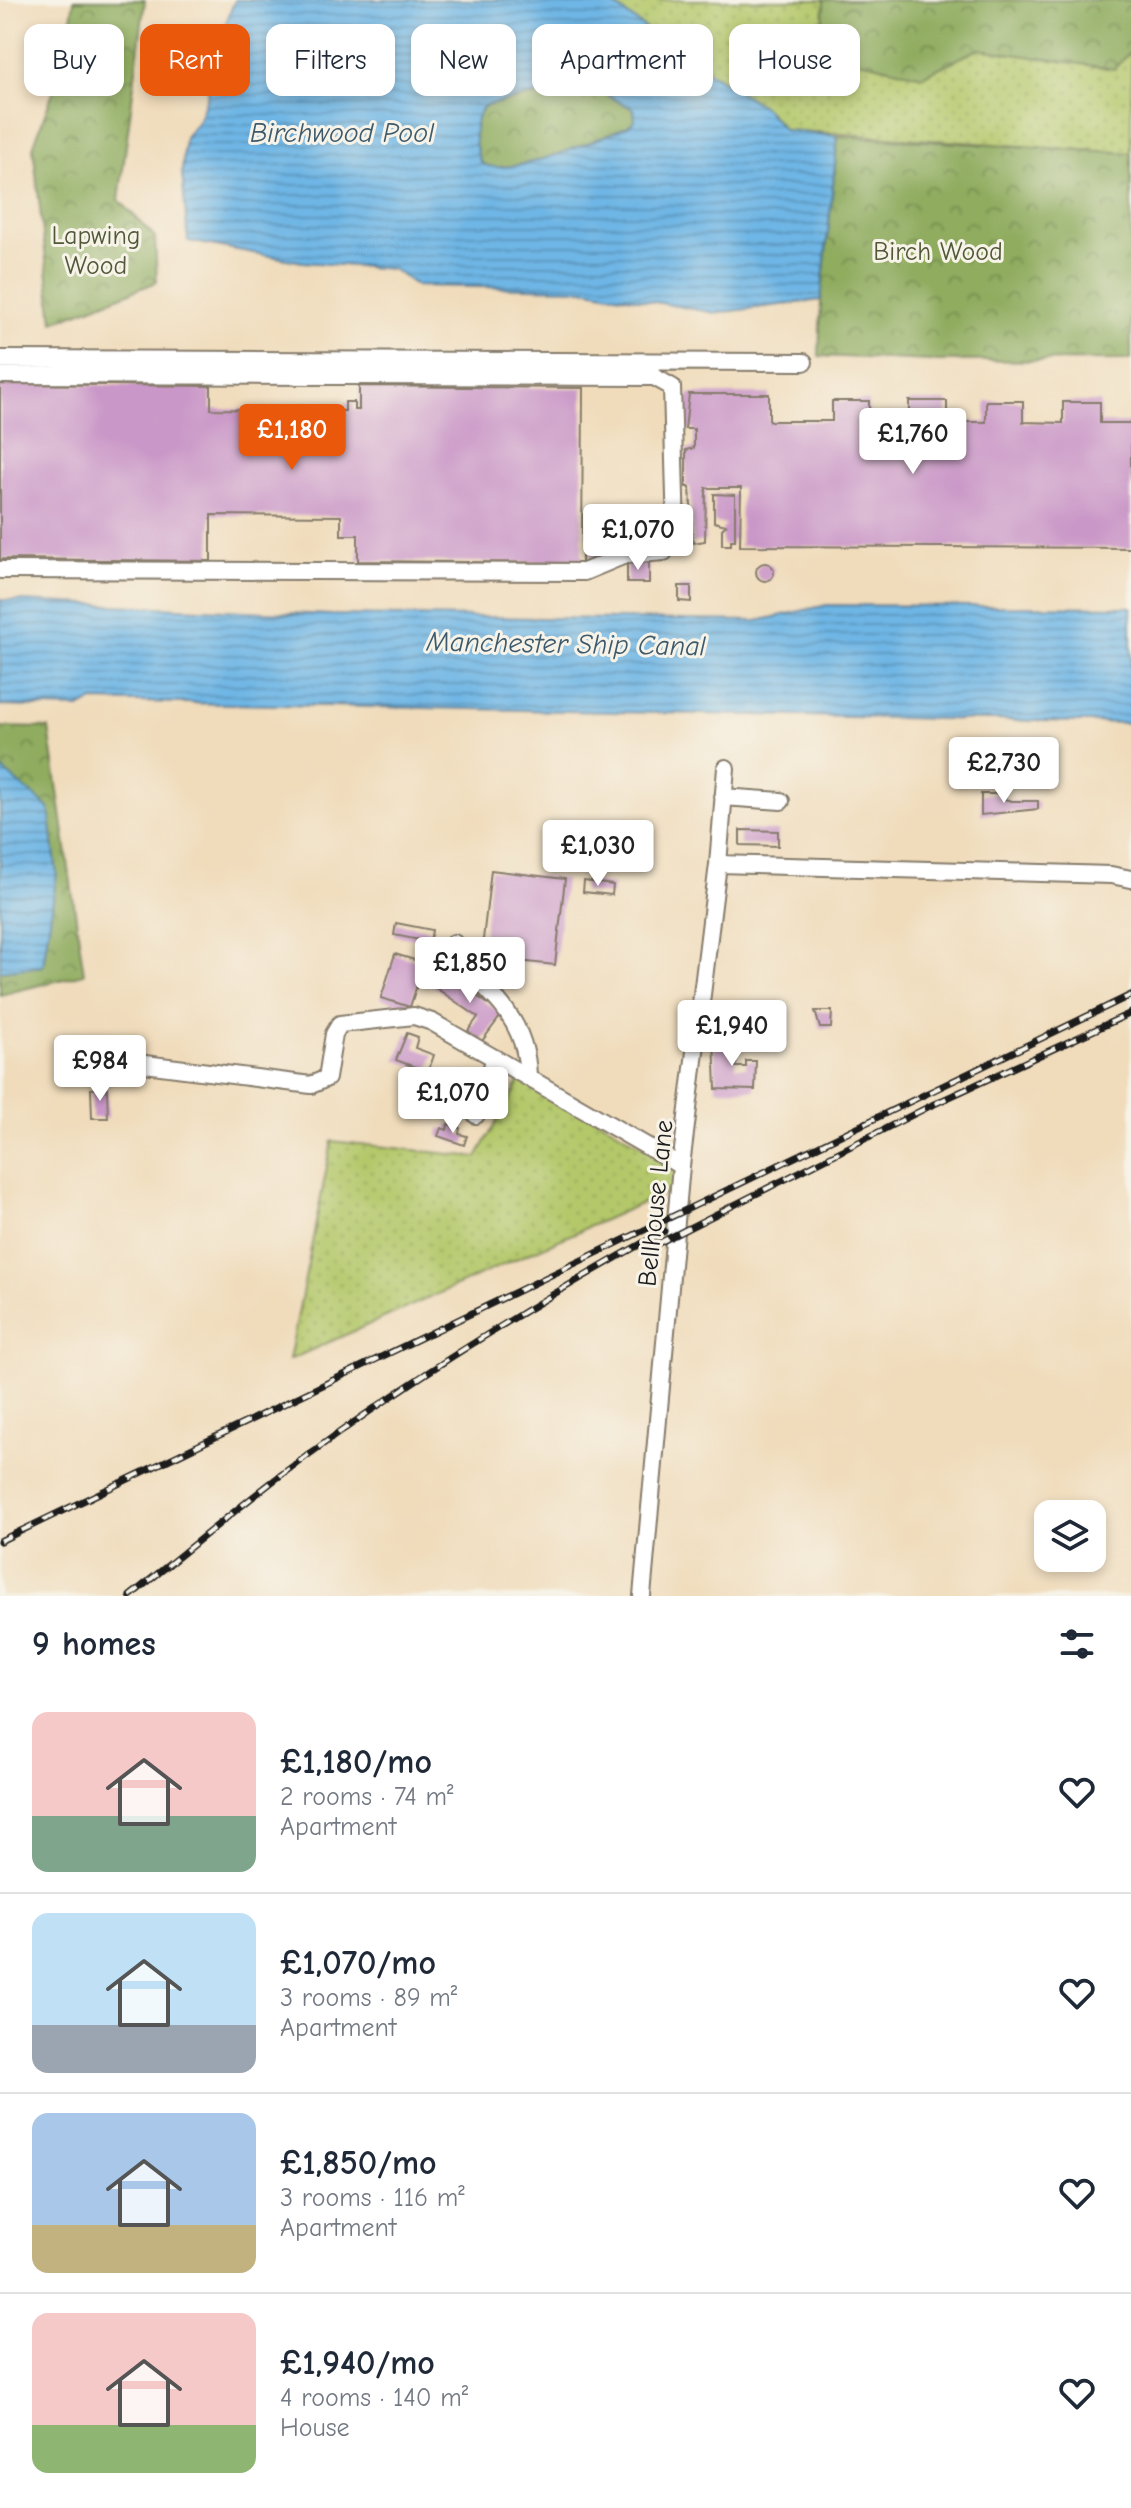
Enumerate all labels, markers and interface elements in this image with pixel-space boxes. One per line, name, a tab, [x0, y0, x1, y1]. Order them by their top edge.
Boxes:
chip: Buy	[24, 24, 124, 96]
chip: Rent	[140, 24, 250, 96]
chip: Filters	[266, 24, 395, 96]
chip: New	[411, 24, 516, 96]
chip: Apartment	[532, 24, 713, 96]
chip: House	[729, 24, 860, 96]
water label: Birchwood Pool	[250, 117, 435, 149]
park label: Lapwing Wood	[51, 221, 141, 281]
park label: Birch Wood	[873, 237, 1003, 267]
pin: £1,180	[227, 404, 357, 472]
pin: £1,760	[848, 408, 978, 476]
text: £1,180	[257, 415, 327, 445]
text: £1,760	[877, 419, 949, 449]
pin: £1,070	[573, 504, 703, 572]
text: £1,070	[601, 515, 675, 545]
water label: Manchester Ship Canal	[425, 626, 707, 662]
pin: £2,730	[939, 737, 1069, 805]
text: £2,730	[967, 748, 1041, 778]
pin: £1,030	[533, 820, 663, 888]
text: £1,030	[561, 831, 635, 861]
pin: £1,850	[405, 937, 535, 1005]
text: £1,850	[433, 948, 507, 978]
pin: £1,940	[667, 1000, 797, 1068]
text: £1,940	[696, 1011, 768, 1041]
pin: £984	[53, 1035, 147, 1103]
text: £984	[72, 1046, 128, 1076]
pin: £1,070	[388, 1067, 518, 1135]
text: £1,070	[416, 1078, 490, 1108]
street label: Bellhouse Lane	[632, 1118, 680, 1288]
map controls	[1034, 1500, 1106, 1572]
button: layers	[1034, 1500, 1106, 1572]
icon: filters	[1055, 1622, 1099, 1666]
text: 9 homes	[32, 1624, 156, 1664]
text: £1,180/mo	[280, 1742, 432, 1782]
icon: home	[96, 1744, 192, 1840]
icon: heart	[1055, 1770, 1099, 1814]
text: 2 rooms · 74 m²	[280, 1782, 453, 1812]
text: Apartment	[280, 1812, 396, 1842]
text: £1,070/mo	[280, 1943, 436, 1983]
icon: home	[96, 1945, 192, 2041]
icon: heart	[1055, 1971, 1099, 2015]
text: 3 rooms · 89 m²	[280, 1983, 457, 2013]
text: Apartment	[280, 2013, 396, 2043]
text: £1,850/mo	[280, 2143, 437, 2183]
icon: home	[96, 2145, 192, 2241]
icon: heart	[1055, 2171, 1099, 2215]
text: 3 rooms · 116 m²	[280, 2183, 465, 2213]
text: Apartment	[280, 2213, 396, 2243]
text: £1,940/mo	[280, 2343, 435, 2383]
icon: home	[96, 2345, 192, 2441]
icon: heart	[1055, 2371, 1099, 2415]
text: 4 rooms · 140 m²	[280, 2383, 468, 2413]
text: House	[280, 2413, 350, 2443]

